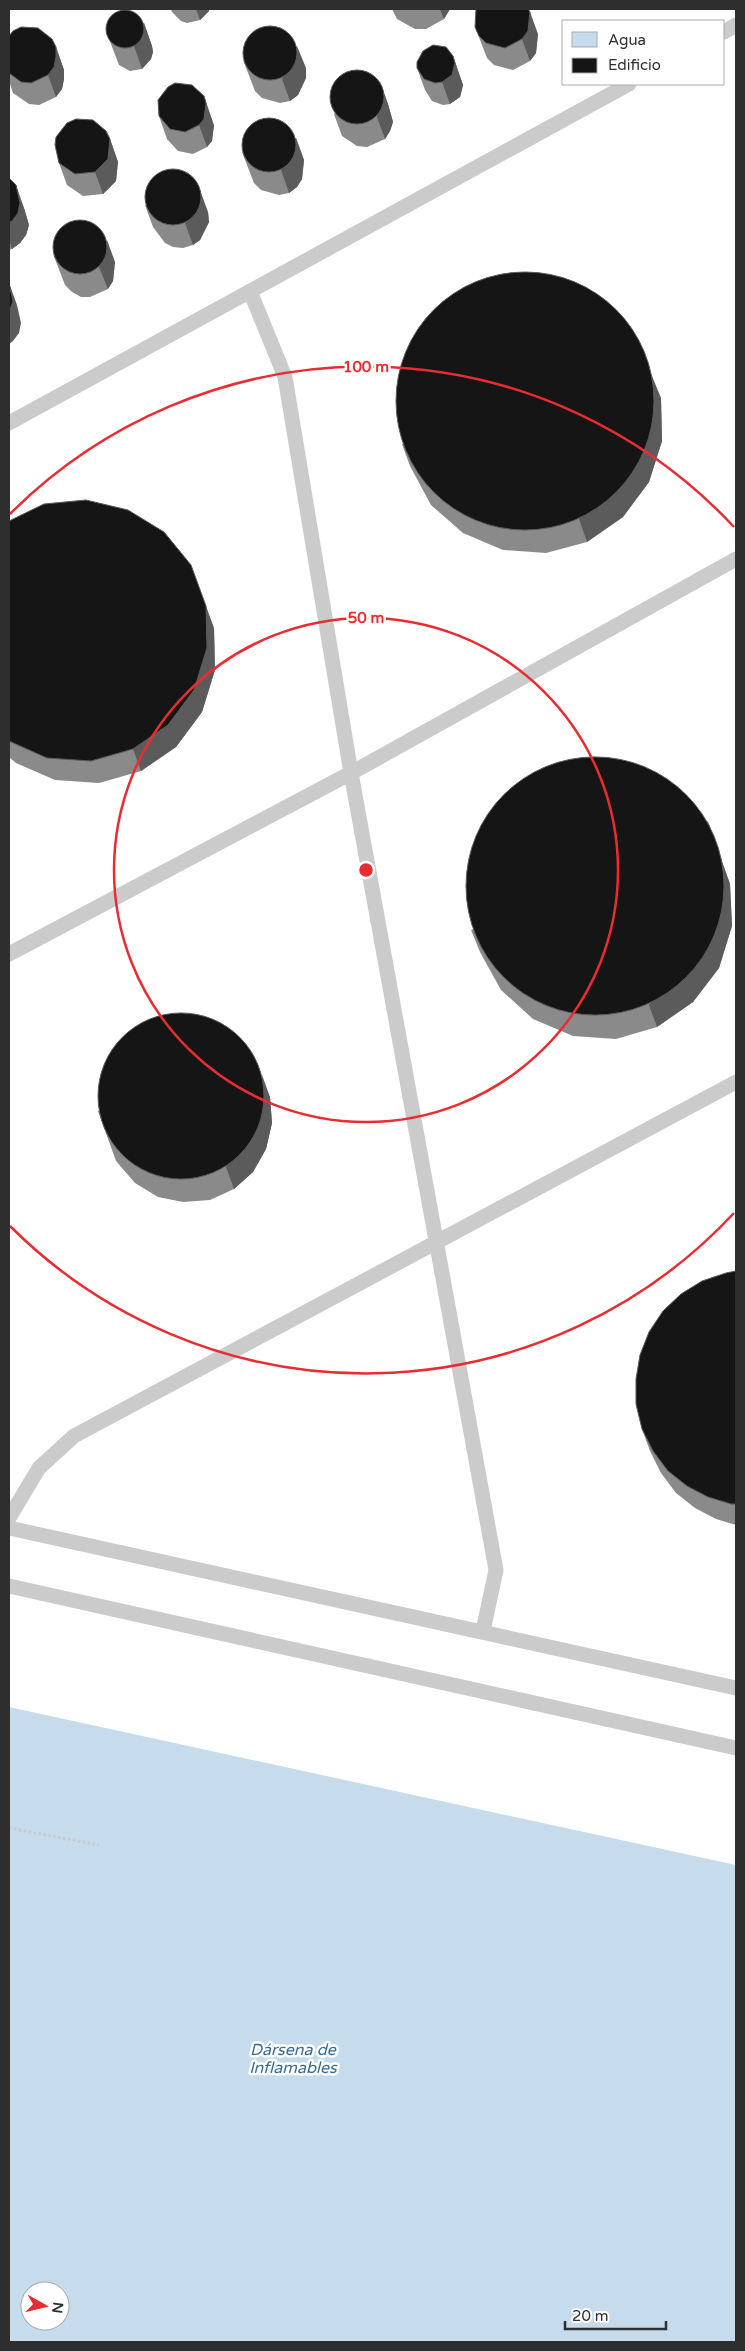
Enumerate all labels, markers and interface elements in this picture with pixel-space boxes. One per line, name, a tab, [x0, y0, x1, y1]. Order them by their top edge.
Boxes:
legend	[562, 20, 725, 85]
text: Agua	[608, 31, 646, 49]
text: Edificio	[608, 56, 661, 74]
text: 100 m	[343, 358, 389, 376]
text: 50 m	[348, 609, 384, 627]
centre of rings	[357, 861, 375, 879]
water label: Dársena de Inflamables	[249, 2040, 338, 2078]
north arrow	[20, 2281, 70, 2331]
scale bar	[565, 2298, 666, 2330]
text: N	[48, 2301, 67, 2314]
text: 20 m	[572, 2307, 609, 2325]

